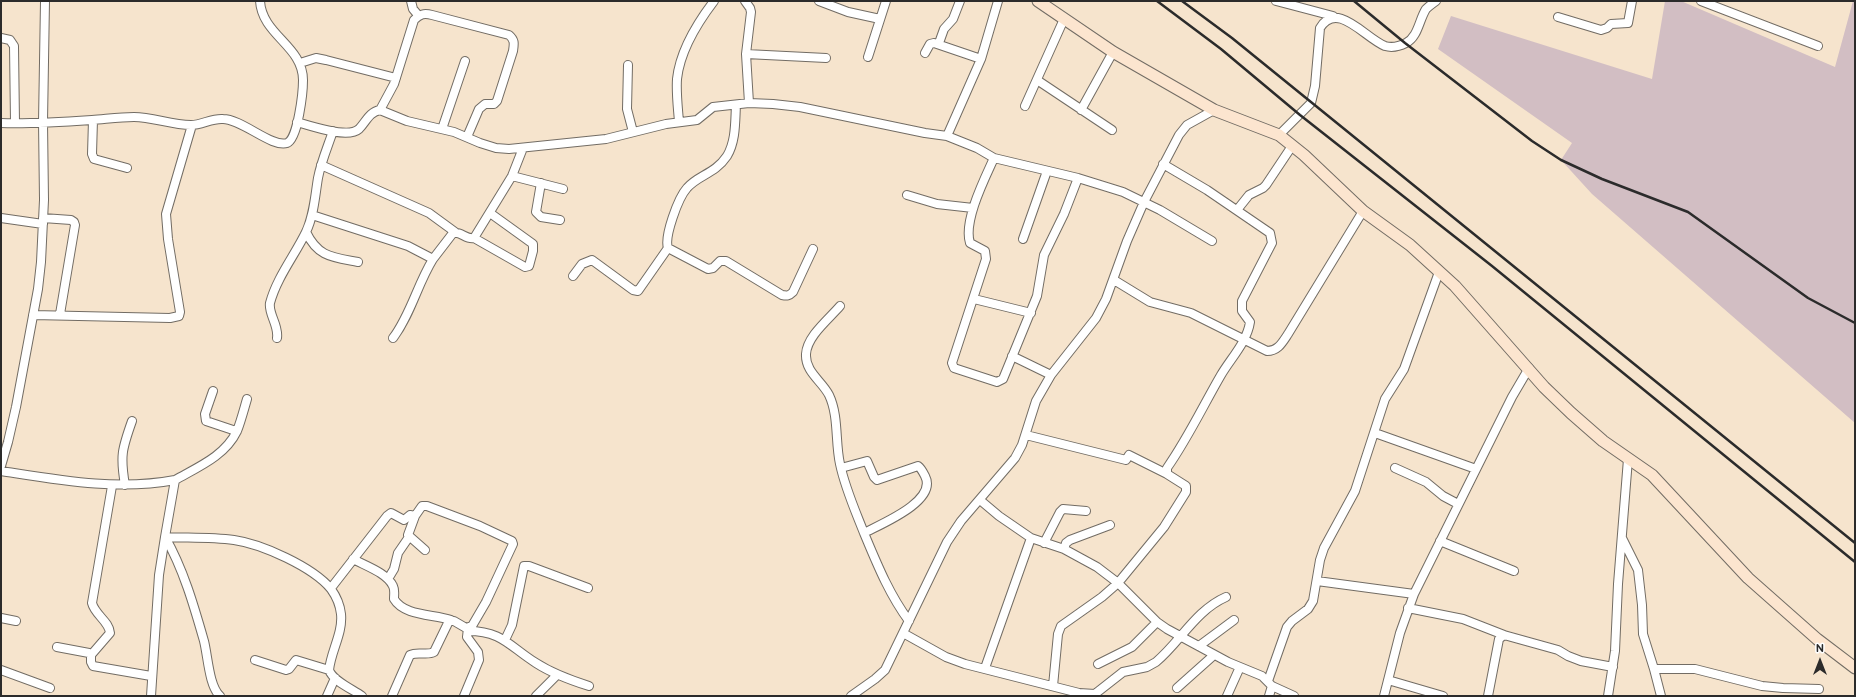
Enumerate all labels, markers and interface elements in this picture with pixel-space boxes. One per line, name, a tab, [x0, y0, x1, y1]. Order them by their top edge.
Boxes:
north arrow	[1800, 641, 1840, 681]
text: N	[1816, 642, 1824, 655]

